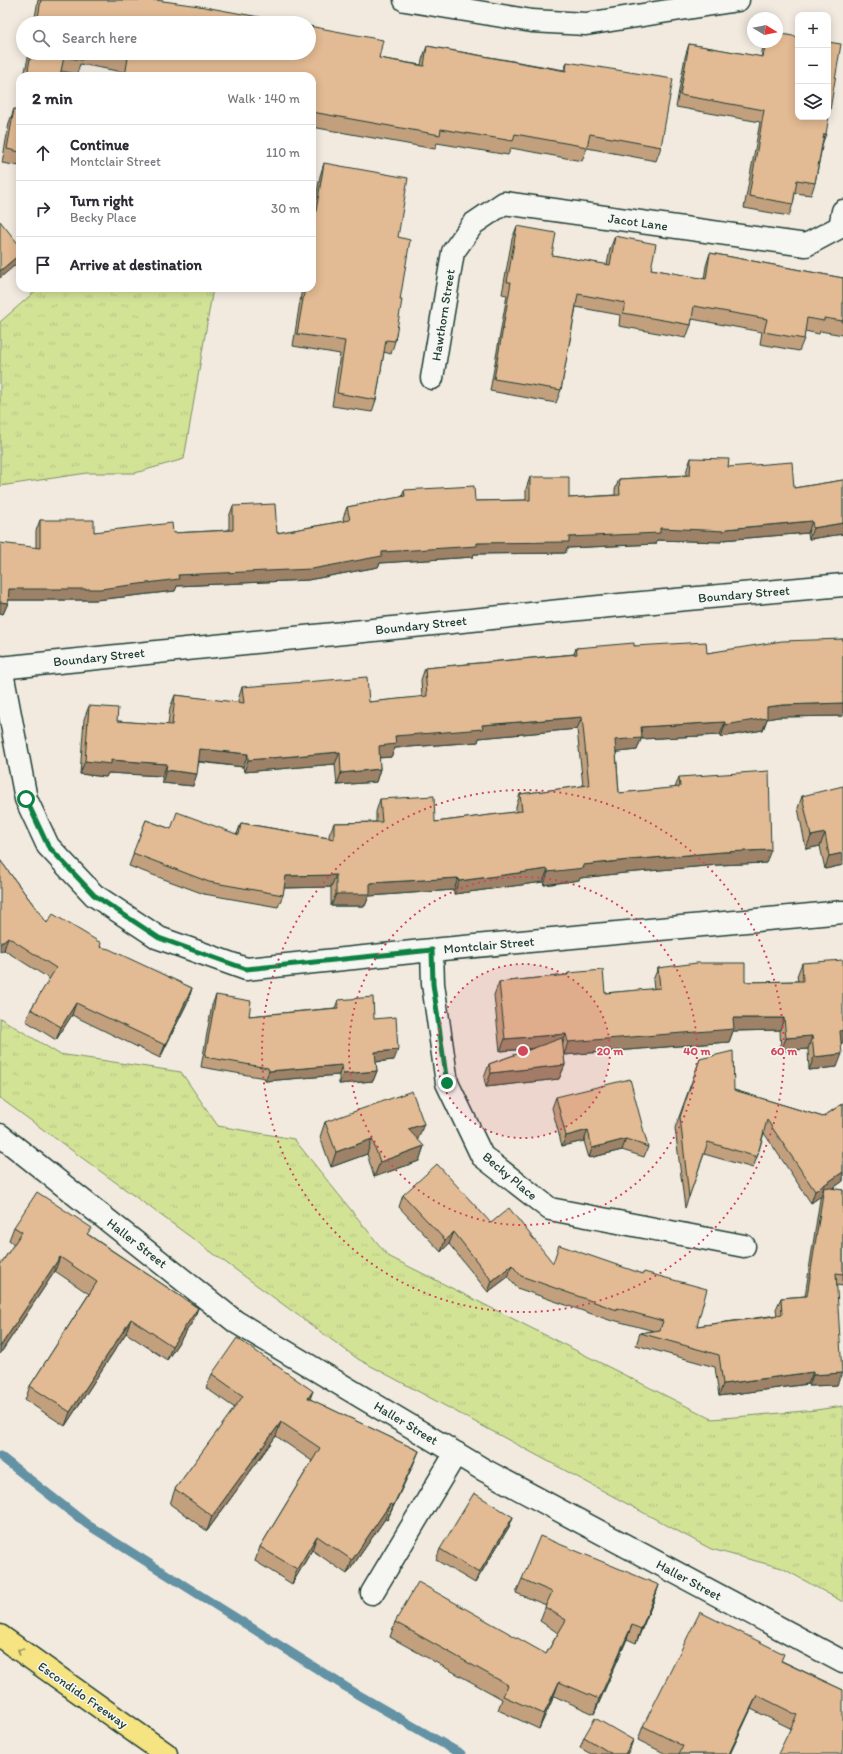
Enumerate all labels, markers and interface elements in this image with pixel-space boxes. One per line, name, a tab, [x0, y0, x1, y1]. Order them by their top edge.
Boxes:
north arrow	[747, 12, 783, 48]
map controls	[795, 12, 831, 120]
button: +	[795, 12, 831, 48]
search box	[16, 16, 316, 60]
icon: search	[30, 27, 52, 49]
text: Search here	[62, 29, 137, 47]
button: −	[795, 48, 831, 84]
button: layers	[795, 84, 831, 120]
text: 2 min	[32, 88, 72, 108]
text: Walk · 140 m	[228, 91, 300, 106]
text: Continue	[70, 136, 129, 154]
icon: ahead	[32, 142, 54, 164]
text: 110 m	[266, 145, 300, 160]
text: Montclair Street	[70, 154, 161, 169]
text: Turn right	[70, 192, 134, 210]
icon: right	[32, 198, 54, 220]
text: 30 m	[271, 201, 300, 216]
text: Becky Place	[70, 210, 136, 225]
street label: Jacot Lane	[607, 210, 669, 234]
icon: arrive	[32, 254, 54, 276]
text: Arrive at destination	[70, 256, 202, 274]
street label: Hawthorn Street	[428, 268, 458, 362]
street label: Boundary Street	[698, 583, 791, 605]
street label: Boundary Street	[374, 613, 468, 637]
street label: Boundary Street	[52, 645, 146, 669]
route start	[17, 790, 35, 808]
street label: Montclair Street	[443, 934, 535, 956]
centre of rings	[516, 1044, 530, 1058]
text: 20 m	[597, 1044, 624, 1058]
text: 40 m	[683, 1044, 712, 1058]
text: 60 m	[771, 1044, 798, 1058]
route end	[438, 1074, 456, 1092]
street label: Becky Place	[480, 1149, 540, 1203]
street label: Haller Street	[104, 1215, 170, 1271]
street label: Haller Street	[371, 1398, 441, 1448]
street label: Haller Street	[654, 1557, 724, 1604]
one-way arrow	[18, 1648, 25, 1655]
street label: Escondido Freeway	[35, 1659, 131, 1731]

